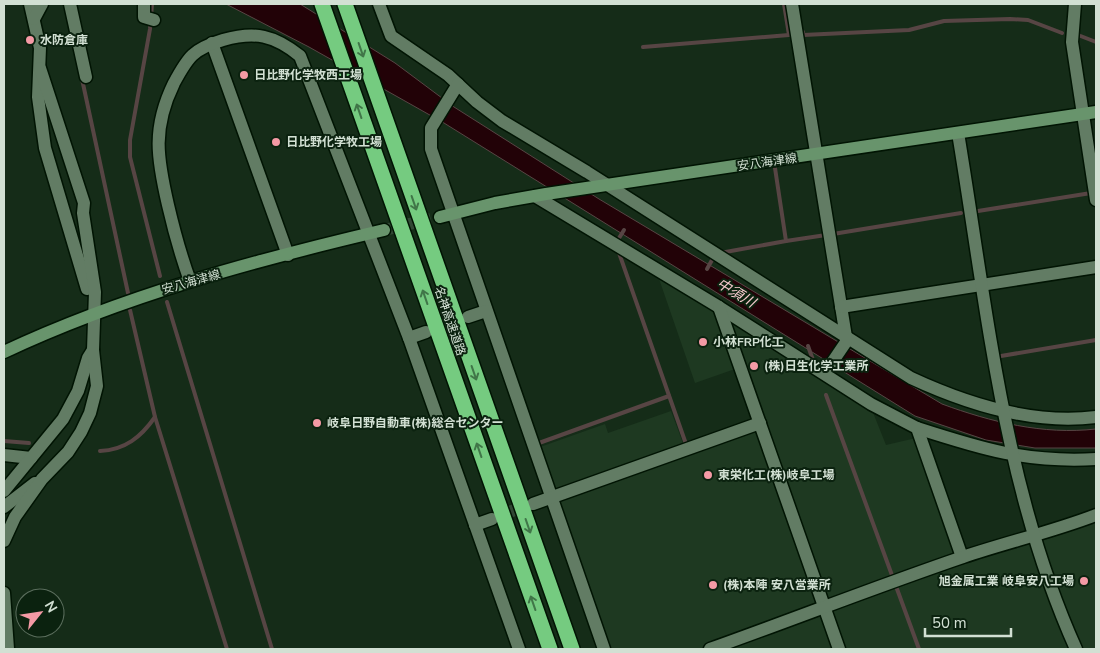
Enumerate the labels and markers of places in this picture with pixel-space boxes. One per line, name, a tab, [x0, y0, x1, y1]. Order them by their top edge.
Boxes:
place label: 水防倉庫	[40, 32, 88, 48]
marker: 水防倉庫	[24, 34, 36, 46]
place label: 日比野化学牧西工場	[254, 67, 362, 83]
marker: 日比野化学牧西工場	[238, 69, 250, 81]
place label: 日比野化学牧工場	[286, 134, 382, 150]
marker: 日比野化学牧工場	[270, 136, 282, 148]
place label: 小林FRP化工	[713, 334, 784, 350]
marker: 小林FRP化工	[697, 336, 709, 348]
place label: (株)日生化学工業所	[764, 358, 869, 374]
marker: (株)日生化学工業所	[748, 360, 760, 372]
place label: 岐阜日野自動車(株)総合センター	[327, 415, 504, 431]
marker: 岐阜日野自動車(株)総合センター	[311, 417, 323, 429]
place label: 東栄化工(株)岐阜工場	[718, 467, 835, 483]
marker: 東栄化工(株)岐阜工場	[702, 469, 714, 481]
place label: 旭金属工業 岐阜安八工場	[939, 573, 1074, 589]
marker: 旭金属工業 岐阜安八工場	[1078, 575, 1090, 587]
place label: (株)本陣 安八営業所	[723, 577, 831, 593]
marker: (株)本陣 安八営業所	[707, 579, 719, 591]

